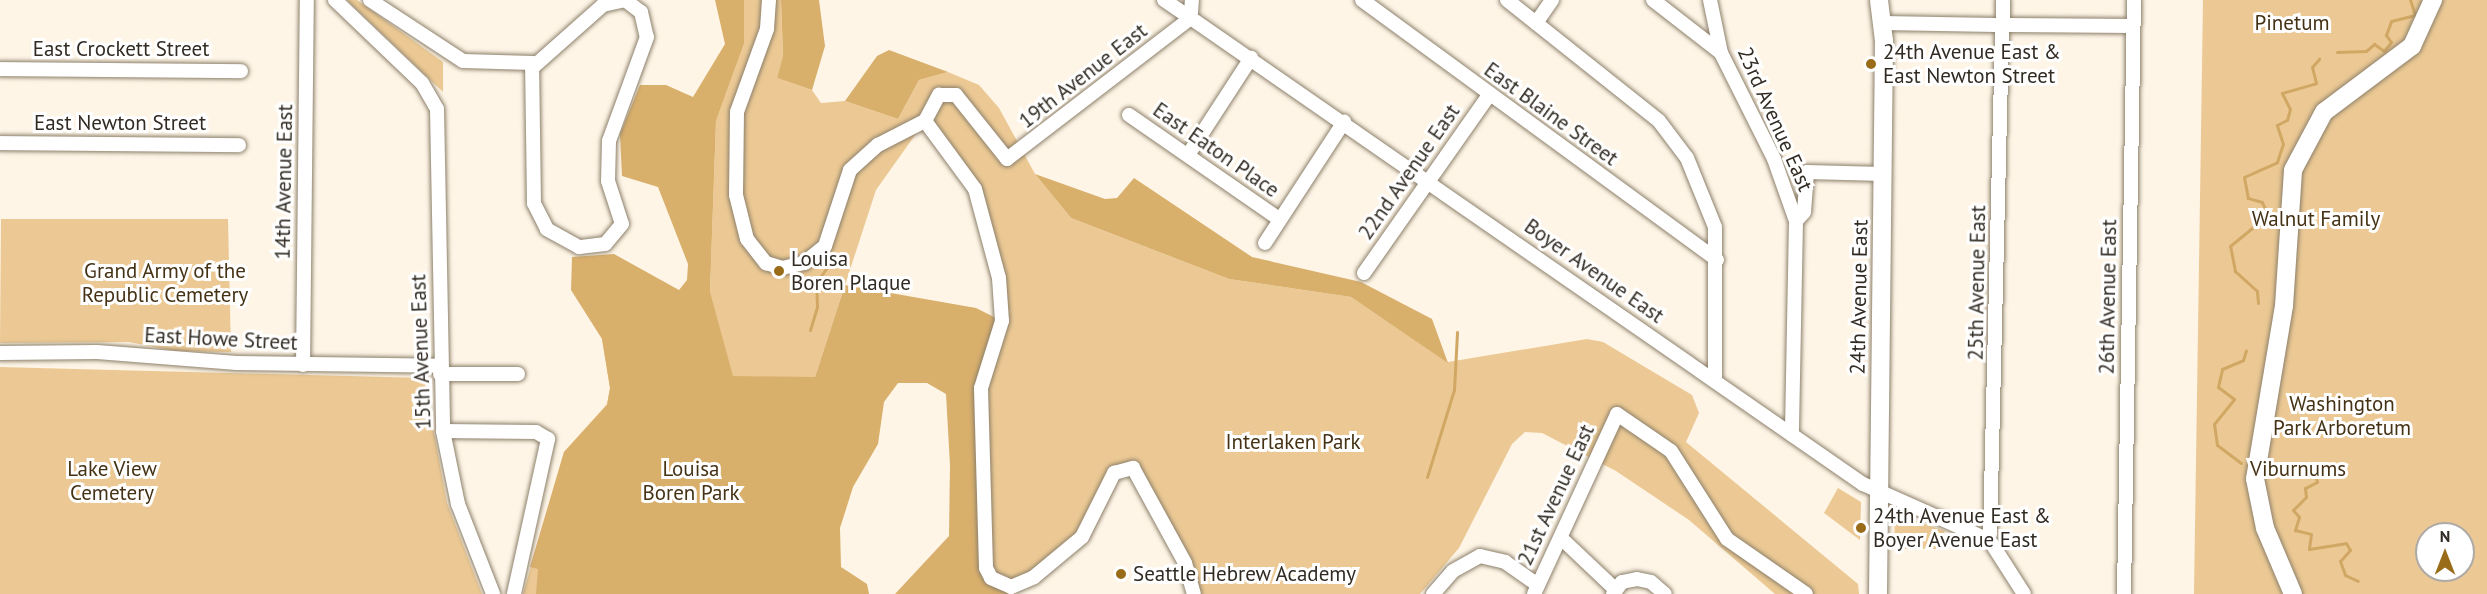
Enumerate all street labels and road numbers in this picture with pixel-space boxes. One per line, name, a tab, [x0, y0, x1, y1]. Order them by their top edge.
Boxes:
street label: 19th Avenue East	[1014, 18, 1152, 134]
street label: East Crockett Street	[33, 36, 209, 62]
street label: 23rd Avenue East	[1732, 43, 1818, 195]
street label: East Blaine Street	[1479, 57, 1623, 171]
street label: East Eaton Place	[1148, 97, 1284, 203]
street label: 22nd Avenue East	[1353, 99, 1465, 245]
street label: 14th Avenue East	[270, 104, 298, 260]
street label: East Newton Street	[34, 110, 206, 136]
street label: 25th Avenue East	[1963, 205, 1991, 361]
street label: Boyer Avenue East	[1519, 213, 1669, 329]
street label: 24th Avenue East	[1845, 219, 1873, 375]
street label: 26th Avenue East	[2094, 219, 2122, 375]
street label: 15th Avenue East	[406, 274, 436, 430]
street label: East Howe Street	[144, 322, 298, 356]
street label: 21st Avenue East	[1512, 420, 1600, 570]

